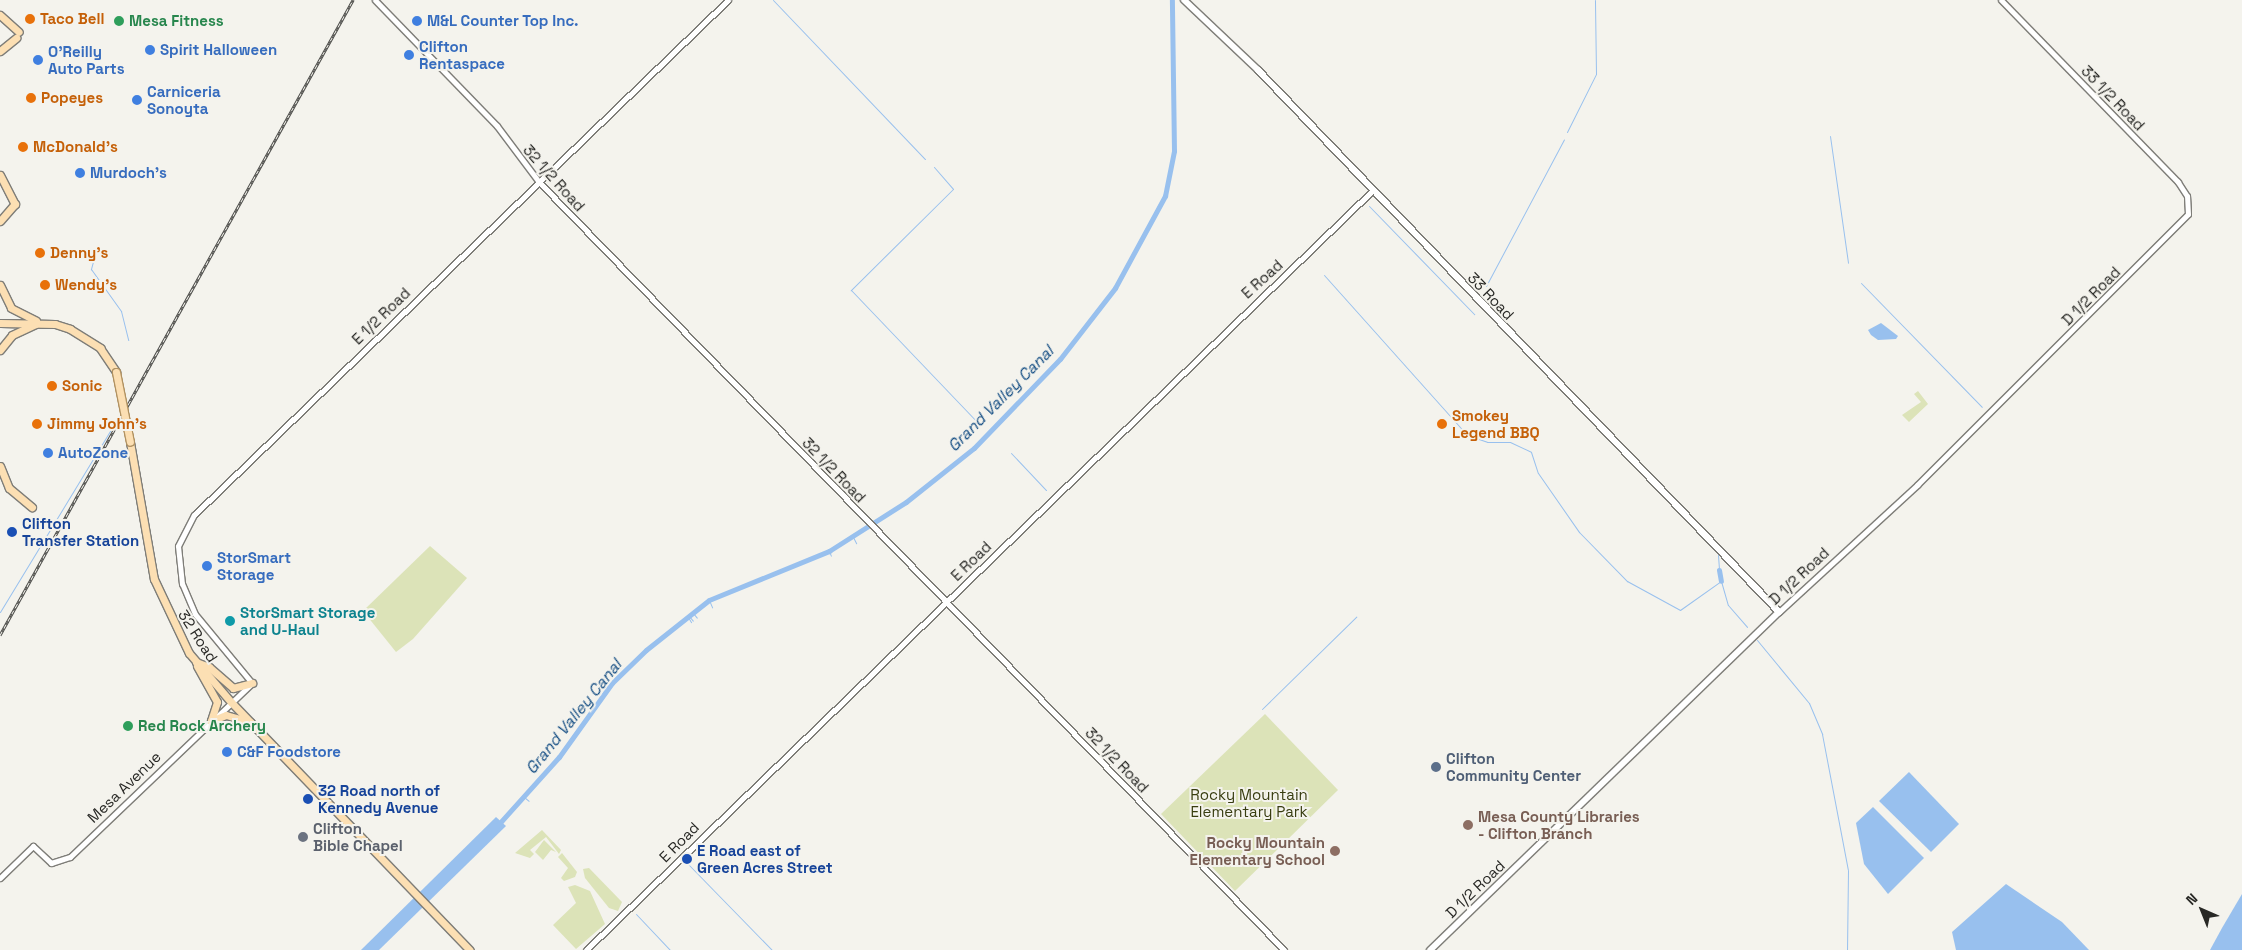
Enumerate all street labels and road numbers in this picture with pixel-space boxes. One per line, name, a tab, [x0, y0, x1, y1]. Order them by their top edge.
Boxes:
street label: 33 1/2 Road	[2078, 62, 2148, 134]
street label: 32 1/2 Road	[519, 141, 589, 215]
street label: E Road	[1238, 256, 1286, 302]
street label: D 1/2 Road	[2058, 263, 2124, 329]
street label: 33 Road	[1464, 269, 1518, 323]
street label: E 1/2 Road	[348, 284, 414, 348]
street label: 32 1/2 Road	[799, 434, 869, 506]
street label: E Road	[947, 537, 995, 585]
street label: D 1/2 Road	[1765, 544, 1833, 608]
street label: 32 Road	[174, 606, 222, 666]
street label: 32 1/2 Road	[1082, 724, 1152, 796]
street label: Mesa Avenue	[84, 747, 164, 827]
street label: E Road	[655, 818, 703, 866]
street label: D 1/2 Road	[1442, 856, 1508, 922]

